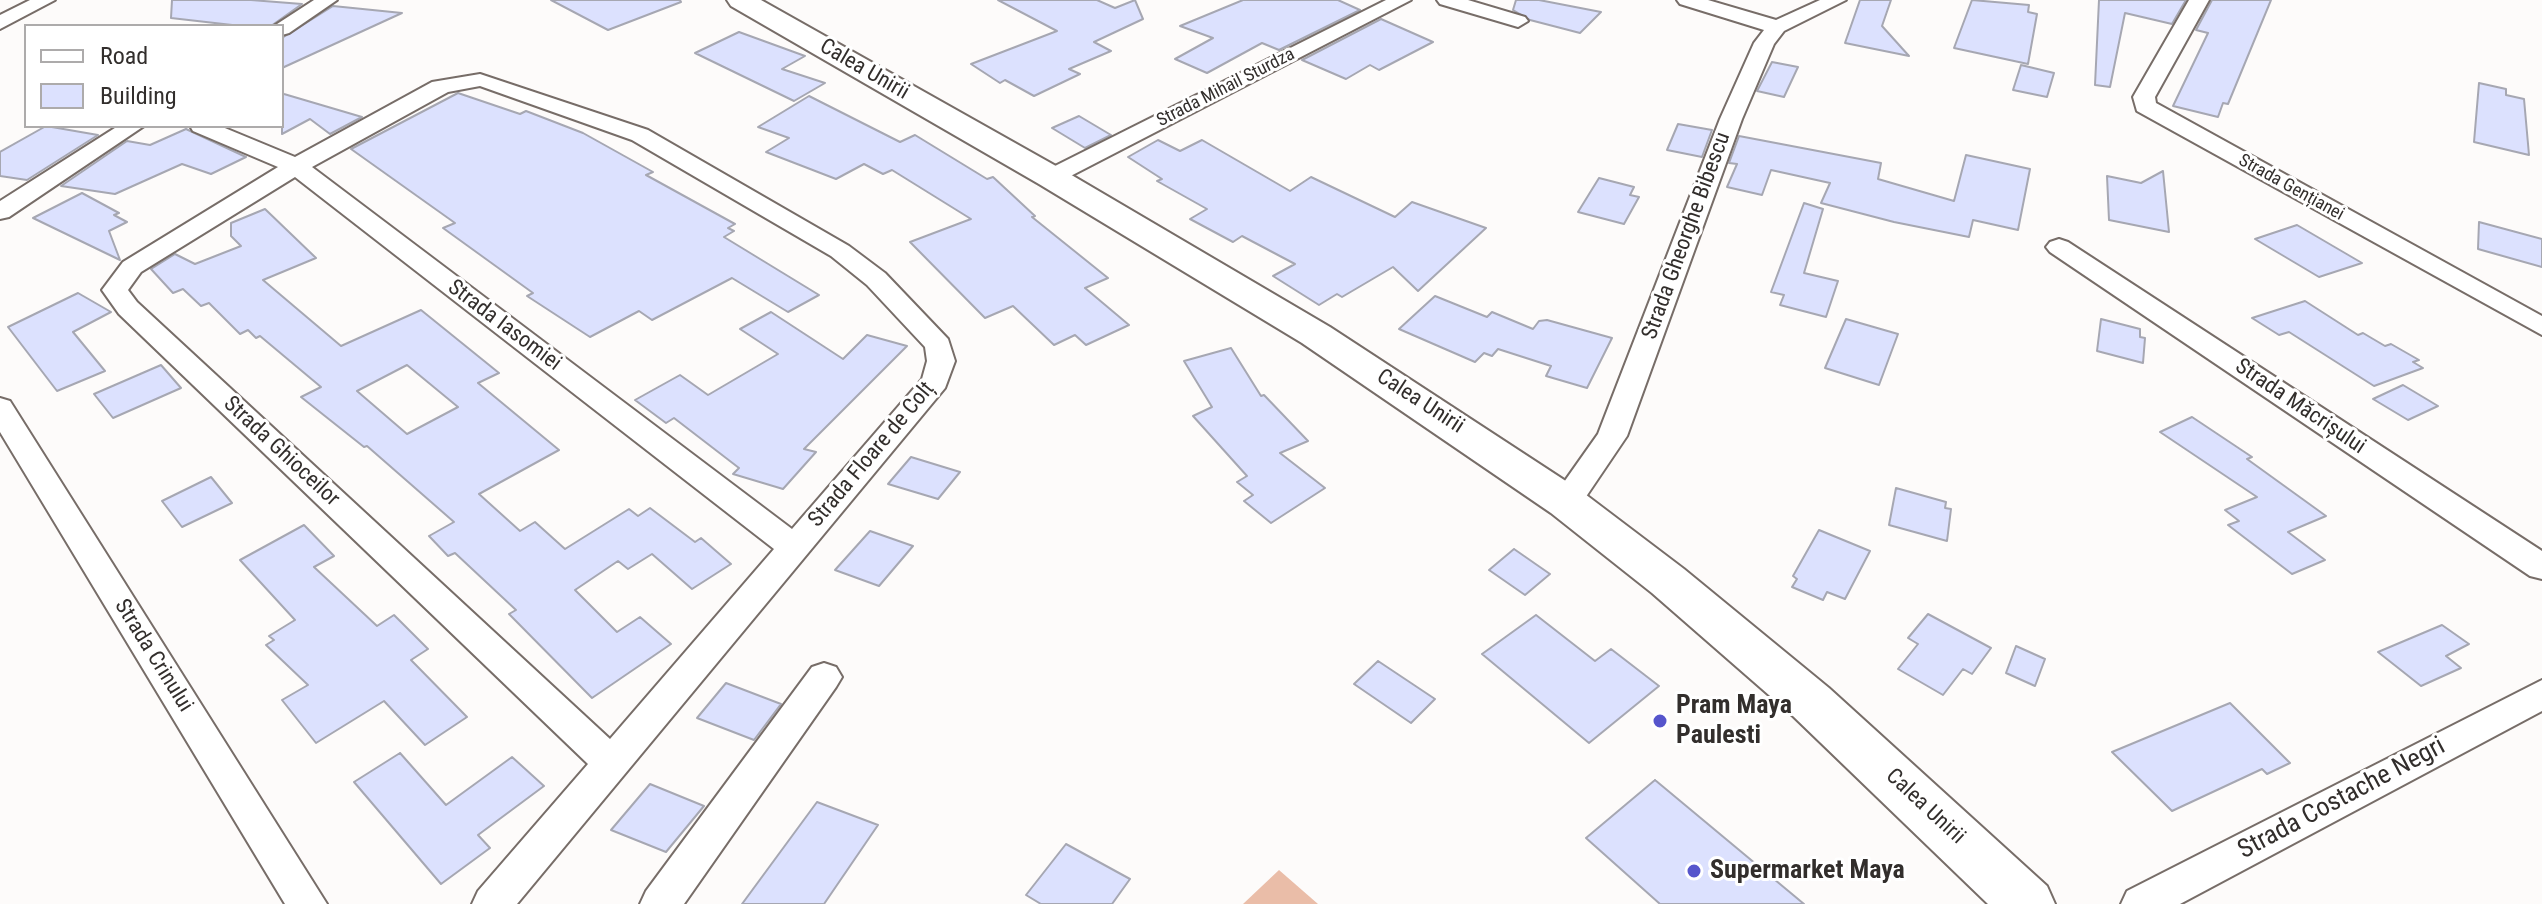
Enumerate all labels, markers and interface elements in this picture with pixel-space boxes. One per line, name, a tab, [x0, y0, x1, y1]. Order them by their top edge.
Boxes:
legend	[24, 24, 284, 128]
street label: Calea Unirii	[815, 34, 913, 106]
text: Road	[100, 42, 148, 70]
street label: Strada Mihail Sturdza	[1154, 44, 1298, 132]
text: Building	[100, 82, 177, 110]
street label: Strada Gheorghe Bibescu	[1637, 129, 1737, 343]
street label: Strada Gențianei	[2234, 150, 2348, 226]
street label: Strada Iasomiei	[442, 275, 566, 377]
street label: Strada Măcrișului	[2230, 354, 2370, 460]
street label: Calea Unirii	[1371, 364, 1469, 440]
street label: Strada Floare de Colț	[804, 377, 940, 533]
street label: Strada Ghioceilor	[217, 391, 345, 513]
street label: Strada Crinului	[108, 595, 198, 717]
place label: Pram Maya Paulesti	[1676, 690, 1792, 752]
marker: Pram Maya Paulesti	[1651, 712, 1669, 730]
street label: Strada Costache Negri	[2233, 731, 2451, 867]
street label: Calea Unirii	[1880, 764, 1970, 850]
place label: Supermarket Maya	[1710, 855, 1905, 887]
marker: Supermarket Maya	[1685, 862, 1703, 880]

